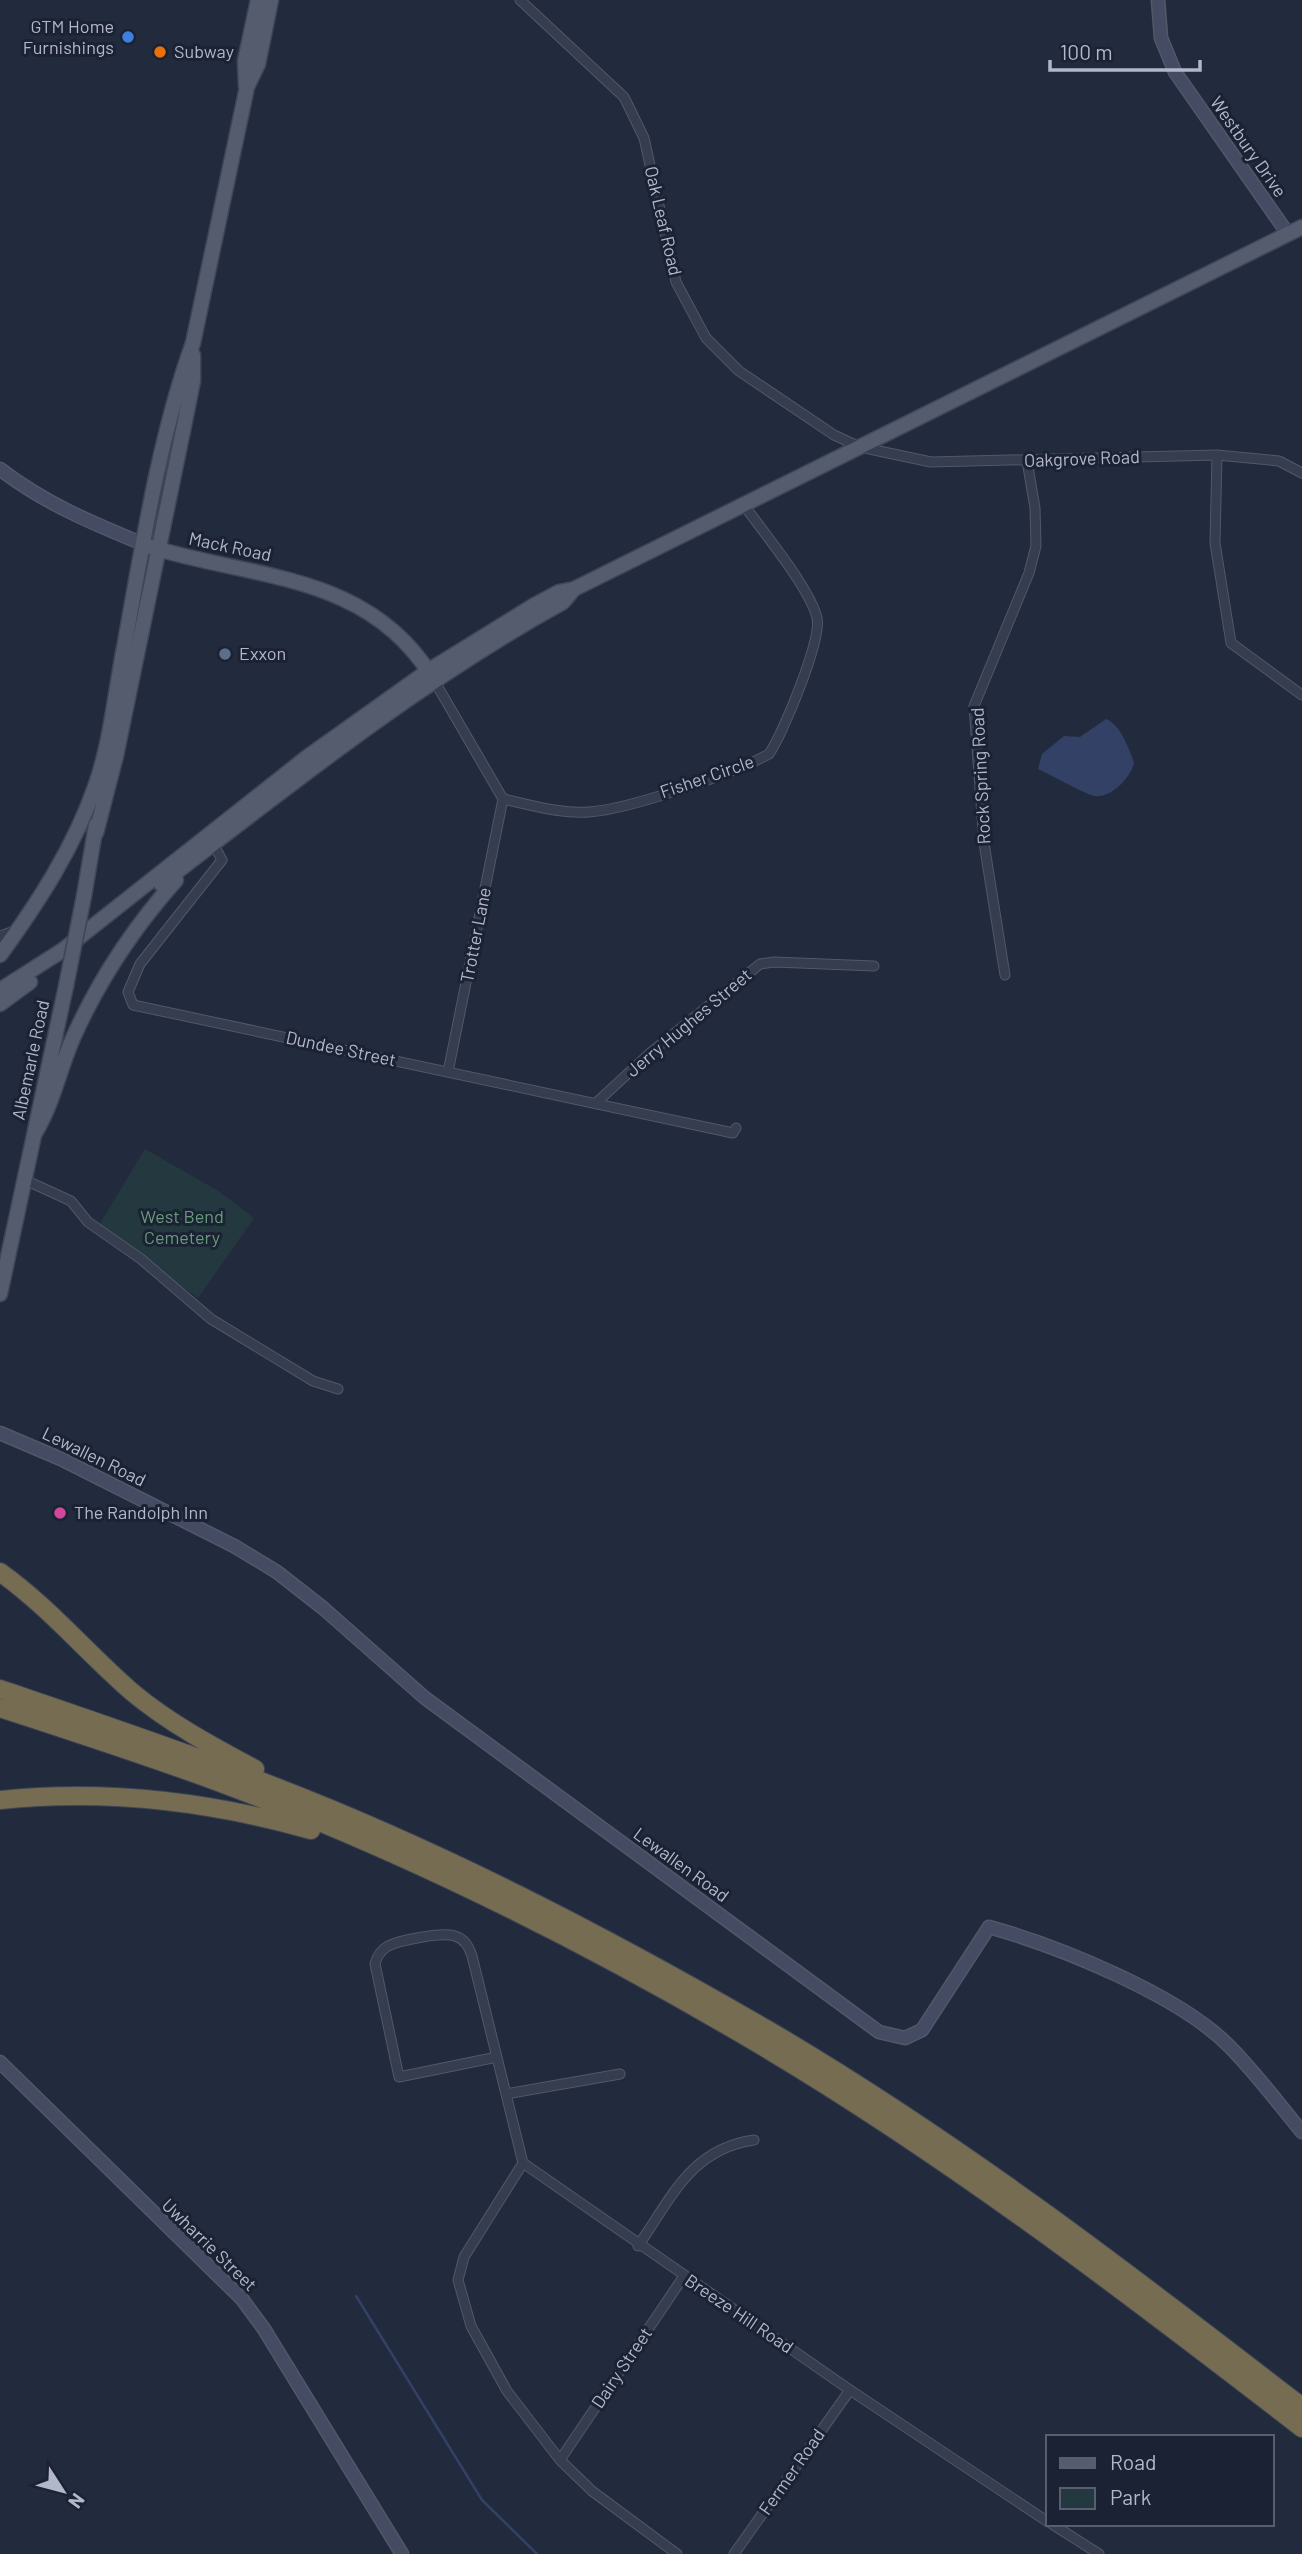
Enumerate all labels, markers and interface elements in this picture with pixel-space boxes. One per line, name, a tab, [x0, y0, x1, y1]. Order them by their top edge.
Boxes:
place label: GTM Home Furnishings	[23, 15, 114, 58]
scale bar	[1050, 28, 1200, 72]
marker: GTM Home Furnishings	[120, 29, 136, 45]
text: 100 m	[1060, 39, 1113, 64]
place label: Subway	[174, 40, 234, 62]
marker: Subway	[152, 44, 168, 60]
street label: Westbury Drive	[1206, 92, 1292, 201]
street label: Oak Leaf Road	[641, 164, 687, 278]
street label: Oakgrove Road	[1024, 445, 1140, 471]
street label: Mack Road	[187, 527, 274, 565]
place label: Exxon	[239, 642, 286, 664]
marker: Exxon	[217, 646, 233, 662]
street label: Rock Spring Road	[965, 707, 995, 845]
street label: Fisher Circle	[657, 750, 757, 802]
street label: Trotter Lane	[455, 885, 495, 984]
street label: Jerry Hughes Street	[621, 963, 756, 1081]
street label: Albemarle Road	[7, 998, 53, 1122]
street label: Dundee Street	[284, 1026, 398, 1070]
park label: West Bend Cemetery	[140, 1205, 224, 1248]
street label: Lewallen Road	[39, 1422, 150, 1491]
place label: The Randolph Inn	[74, 1501, 208, 1523]
marker: The Randolph Inn	[52, 1505, 68, 1521]
street label: Lewallen Road	[630, 1822, 734, 1906]
street label: Uwharrie Street	[158, 2193, 262, 2295]
street label: Breeze Hill Road	[681, 2269, 798, 2358]
street label: Dairy Street	[586, 2323, 656, 2412]
street label: Fermer Road	[754, 2424, 829, 2519]
legend	[1046, 2435, 1274, 2526]
text: Road	[1110, 2449, 1156, 2474]
north arrow	[28, 2456, 98, 2526]
text: Park	[1110, 2484, 1151, 2509]
text: N	[64, 2489, 90, 2513]

